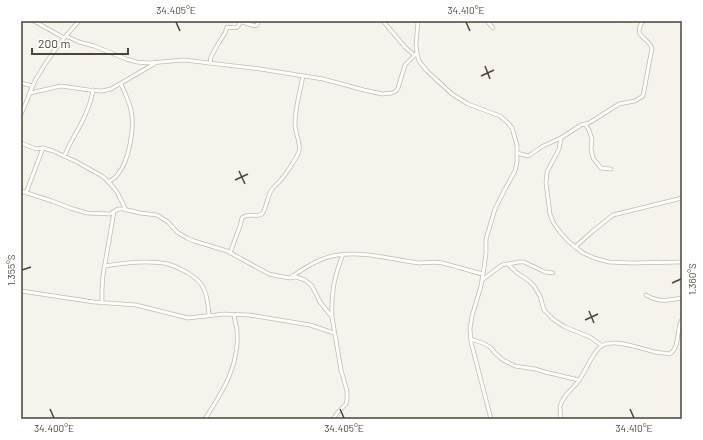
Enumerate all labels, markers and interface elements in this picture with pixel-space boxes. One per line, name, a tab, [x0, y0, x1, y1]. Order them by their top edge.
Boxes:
text: 34.405°E	[156, 4, 196, 16]
text: 34.410°E	[447, 4, 485, 16]
scale bar	[32, 30, 128, 56]
text: 200 m	[38, 36, 70, 50]
text: 1.355°S	[5, 254, 17, 286]
text: 1.360°S	[686, 263, 698, 295]
text: 34.400°E	[34, 422, 74, 434]
text: 34.405°E	[324, 422, 364, 434]
text: 34.410°E	[615, 422, 653, 434]

